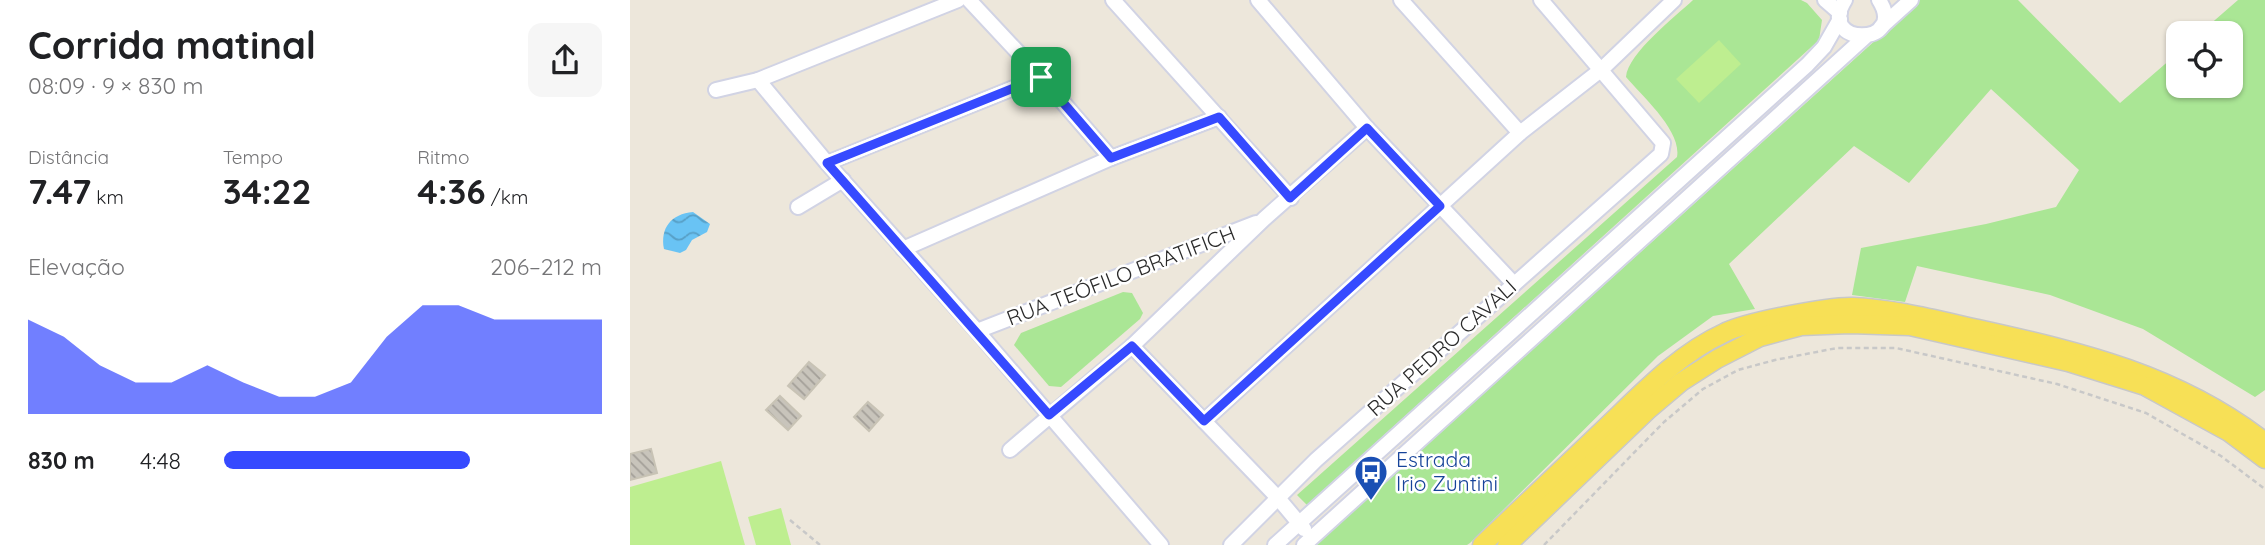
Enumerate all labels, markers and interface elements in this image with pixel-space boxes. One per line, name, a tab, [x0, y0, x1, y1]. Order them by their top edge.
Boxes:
text: Corrida matinal	[28, 21, 316, 69]
map controls	[2166, 21, 2243, 98]
button: locate	[2166, 21, 2243, 98]
button: share	[528, 23, 602, 97]
pin	[1011, 47, 1071, 107]
icon: arrive	[1022, 58, 1060, 96]
text: 08:09 · 9 × 830 m	[28, 71, 203, 100]
text: Distância	[28, 145, 109, 169]
text: Tempo	[223, 145, 283, 169]
text: Ritmo	[417, 145, 469, 169]
text: 7.47	[28, 169, 91, 213]
text: 34:22	[223, 169, 311, 213]
text: 4:36	[417, 169, 486, 213]
text: km	[91, 185, 124, 209]
text: /km	[486, 185, 528, 209]
street label: RUA TEÓFILO BRATIFICH	[1003, 219, 1239, 331]
text: Elevação	[28, 252, 125, 281]
text: 206–212 m	[490, 252, 602, 281]
street label: RUA PEDRO CAVALI	[1361, 273, 1521, 421]
text: 830 m	[28, 446, 95, 475]
text: 4:48	[140, 446, 181, 475]
place label: Estrada Irio Zuntini	[1396, 446, 1498, 496]
bus stop icon: Estrada Irio Zuntini	[1352, 453, 1390, 502]

